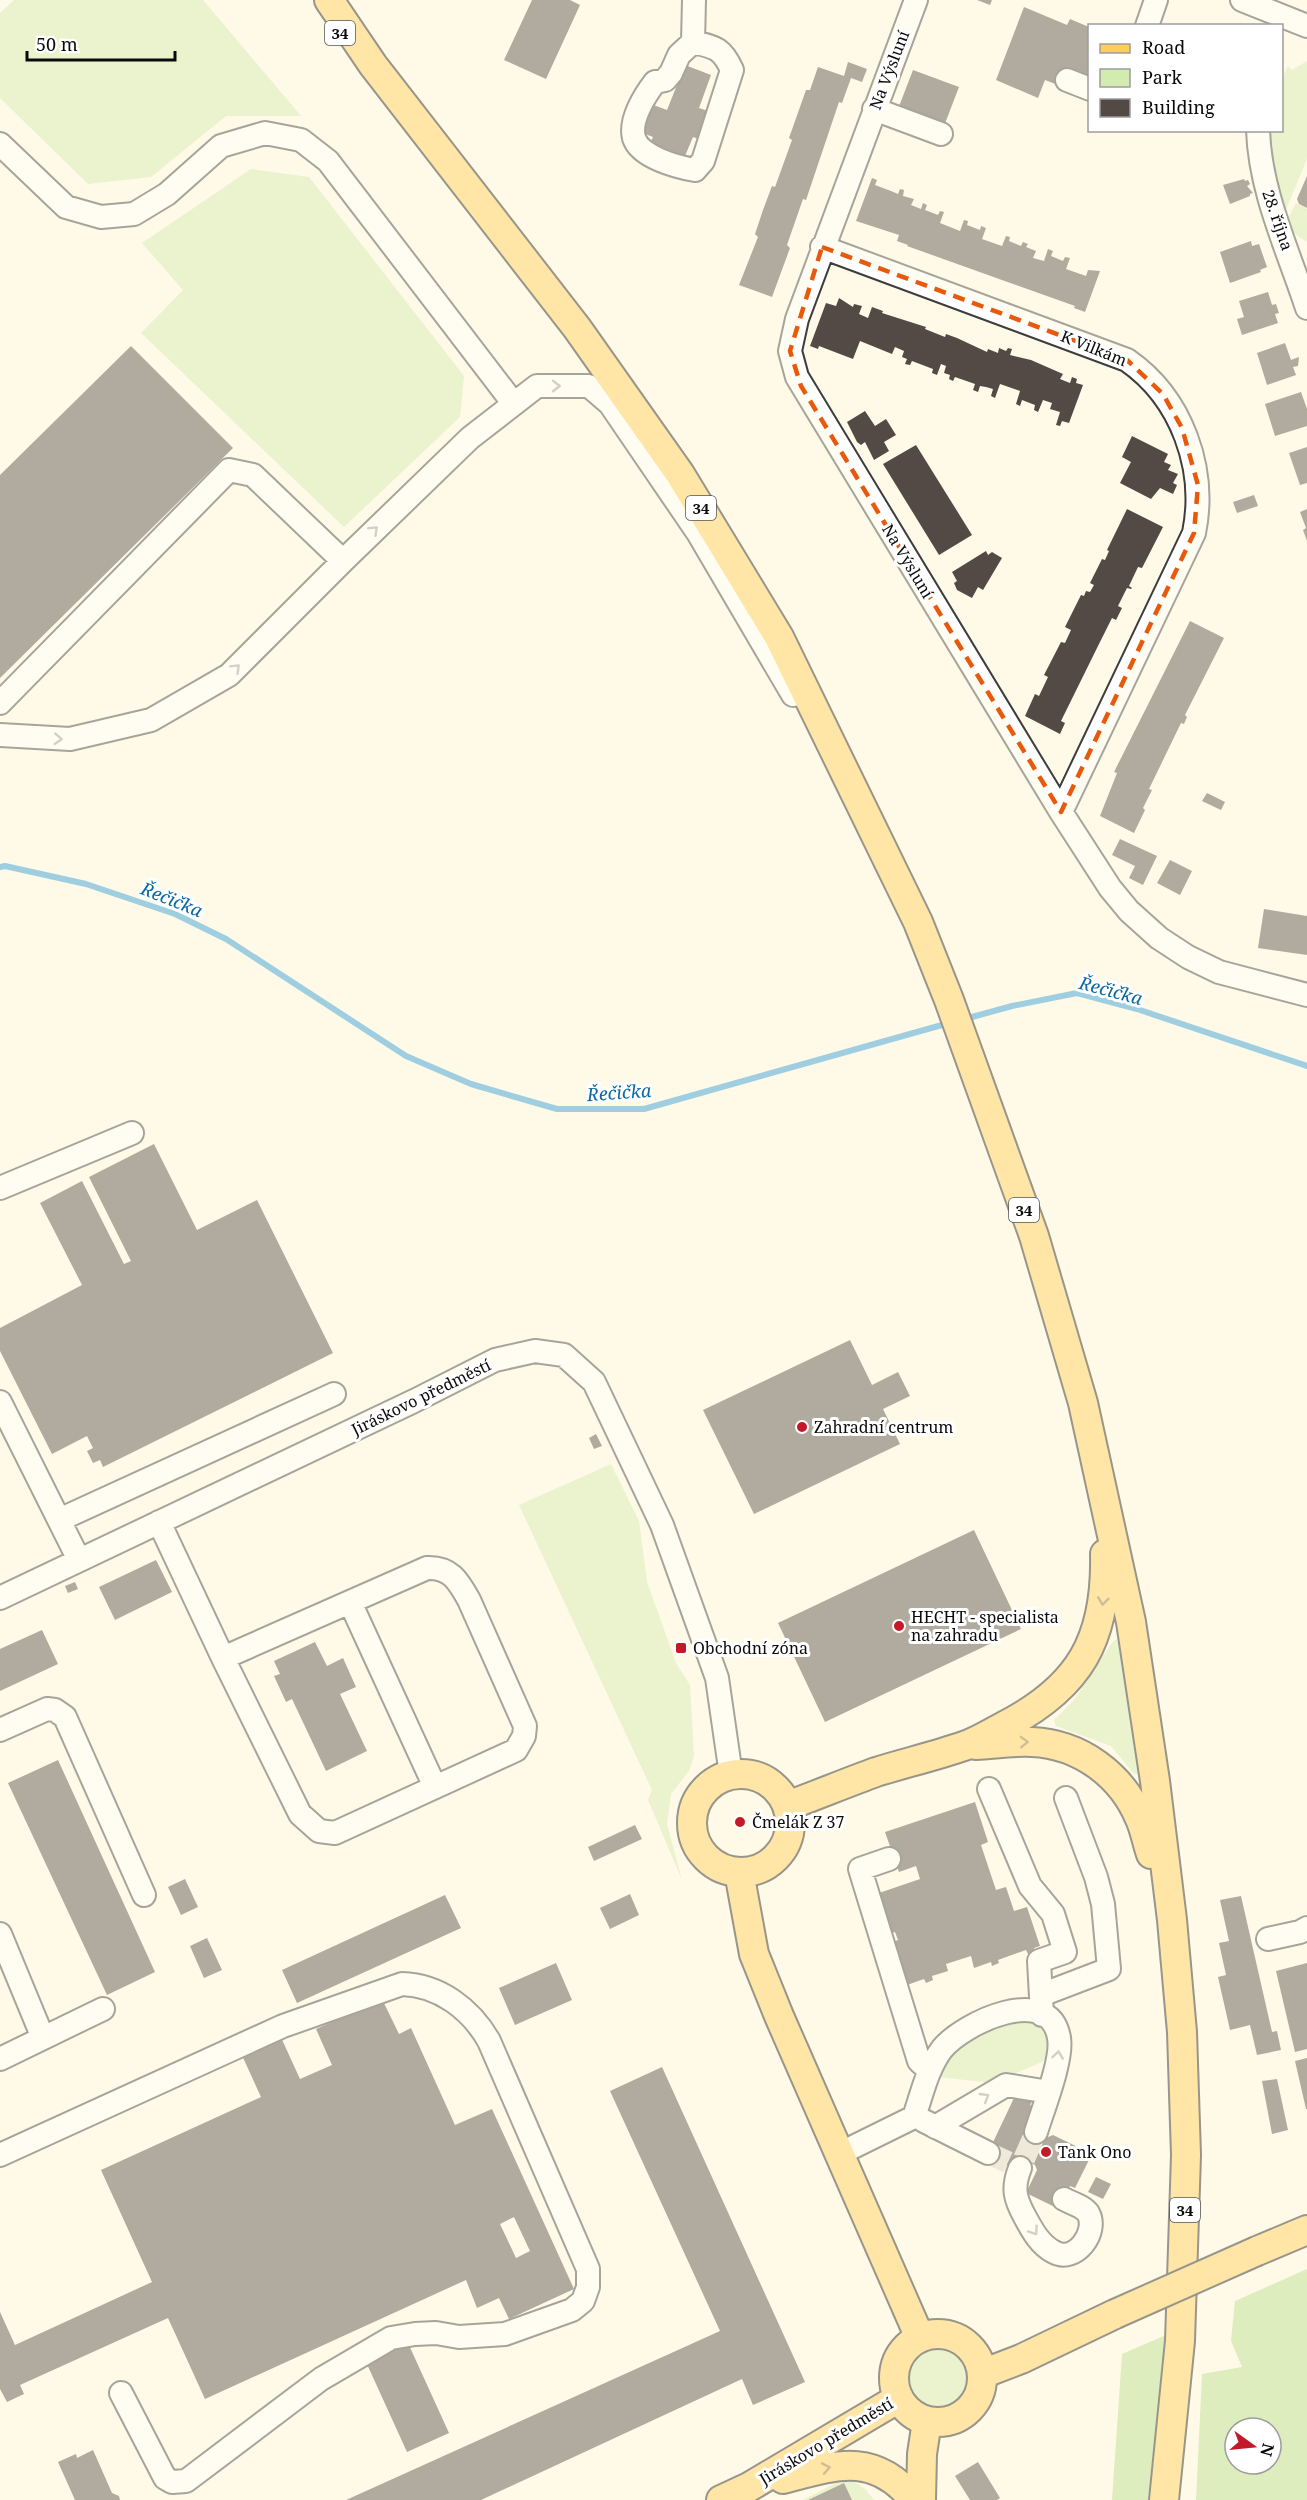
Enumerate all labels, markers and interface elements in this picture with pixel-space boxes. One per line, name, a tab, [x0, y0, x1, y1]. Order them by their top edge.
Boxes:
road number: 34	[325, 21, 355, 45]
scale bar	[27, 24, 176, 62]
legend	[1088, 24, 1283, 132]
street label: Na Výsluní	[864, 27, 914, 113]
text: 50 m	[36, 32, 78, 56]
text: Road	[1142, 35, 1185, 59]
text: Park	[1142, 65, 1182, 89]
text: Building	[1142, 95, 1215, 119]
street label: 28. října	[1257, 187, 1299, 253]
street label: K Vilkám	[1058, 325, 1130, 371]
one-way arrow	[551, 380, 560, 392]
road number: 34	[686, 496, 716, 520]
street label: Na Výsluní	[877, 520, 939, 602]
one-way arrow	[367, 527, 378, 538]
one-way arrow	[228, 664, 239, 675]
one-way arrow	[54, 732, 63, 745]
water label: Řečička	[137, 875, 207, 922]
water label: Řečička	[1076, 970, 1146, 1010]
water label: Řečička	[585, 1078, 653, 1106]
road number: 34	[1009, 1198, 1039, 1222]
street label: Jiráskovo předměstí	[347, 1354, 494, 1441]
place label: Zahradní centrum	[814, 1416, 954, 1438]
marker: Zahradní centrum	[795, 1420, 809, 1434]
one-way arrow	[1098, 1597, 1110, 1606]
place label: HECHT - specialista na zahradu	[911, 1606, 1059, 1646]
marker: HECHT - specialista na zahradu	[892, 1619, 906, 1633]
place label: Obchodní zóna	[693, 1637, 808, 1659]
marker: Obchodní zóna	[674, 1641, 688, 1655]
one-way arrow	[1019, 1736, 1028, 1749]
place label: Čmelák Z 37	[752, 1811, 845, 1833]
marker: Čmelák Z 37	[733, 1815, 747, 1829]
one-way arrow	[1051, 2050, 1063, 2060]
one-way arrow	[979, 2093, 989, 2104]
place label: Tank Ono	[1058, 2141, 1132, 2163]
marker: Tank Ono	[1039, 2145, 1053, 2159]
road number: 34	[1170, 2198, 1200, 2222]
one-way arrow	[1027, 2224, 1038, 2235]
street label: Jiráskovo předměstí	[754, 2392, 897, 2490]
north arrow	[1223, 2416, 1283, 2476]
text: N	[1255, 2441, 1280, 2459]
one-way arrow	[821, 2462, 831, 2475]

